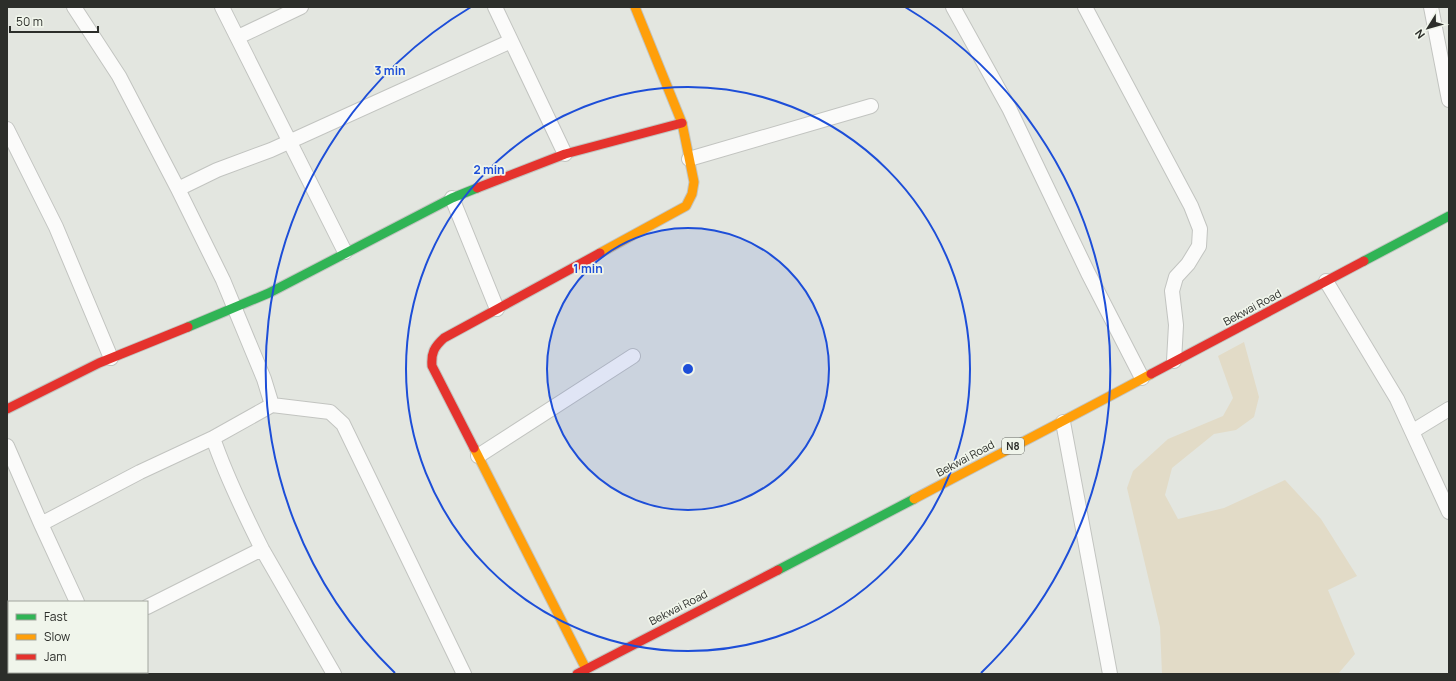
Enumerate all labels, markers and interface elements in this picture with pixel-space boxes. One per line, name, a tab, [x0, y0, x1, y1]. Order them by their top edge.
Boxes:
scale bar	[10, 8, 98, 34]
north arrow	[1408, 8, 1448, 48]
text: 50 m	[16, 13, 43, 30]
text: N	[1411, 27, 1428, 42]
text: 3 min	[374, 62, 406, 79]
text: 2 min	[473, 161, 505, 178]
text: 1 min	[573, 260, 603, 277]
street label: Bekwai Road	[1220, 285, 1284, 329]
centre of rings	[681, 362, 695, 376]
street label: Bekwai Road	[933, 436, 997, 480]
road number: N8	[1002, 438, 1024, 454]
street label: Bekwai Road	[646, 586, 710, 628]
legend	[8, 601, 148, 673]
text: Fast	[44, 608, 68, 625]
text: Slow	[44, 628, 70, 645]
text: Jam	[44, 648, 66, 665]

